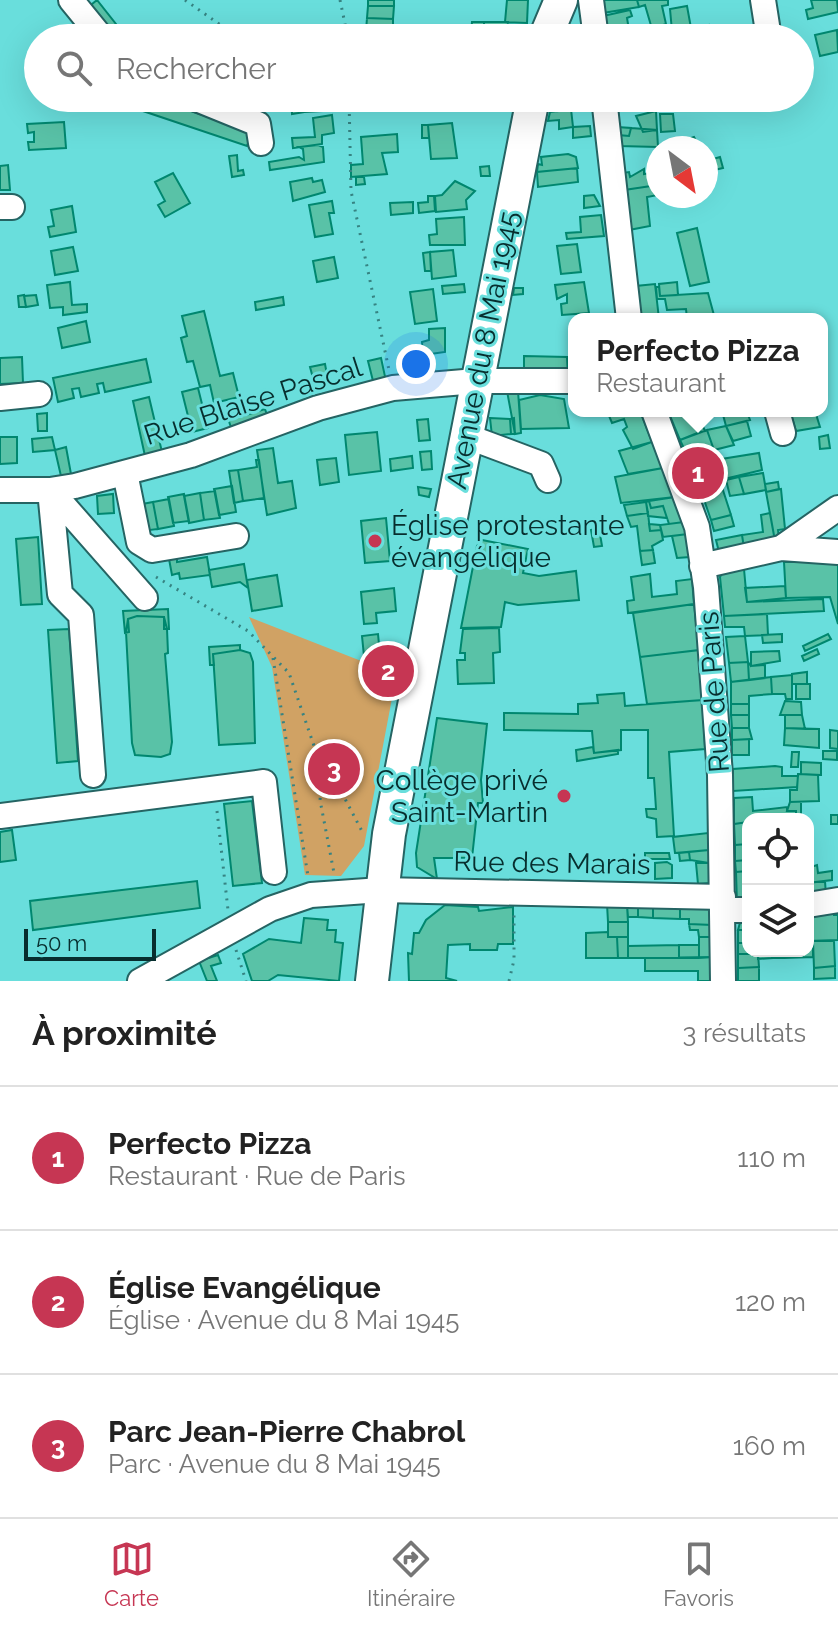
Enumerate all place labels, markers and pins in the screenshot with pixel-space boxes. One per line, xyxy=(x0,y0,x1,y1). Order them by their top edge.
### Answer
pin: 1 xyxy=(672,443,724,503)
place label: Église protestante évangélique xyxy=(391,509,624,574)
marker: Église protestante évangélique xyxy=(366,532,384,550)
pin: 2 xyxy=(362,641,414,701)
pin: 3 xyxy=(308,739,360,799)
place label: Collège privé Saint-Martin xyxy=(376,764,548,829)
marker: Collège privé Saint-Martin xyxy=(555,787,573,805)

